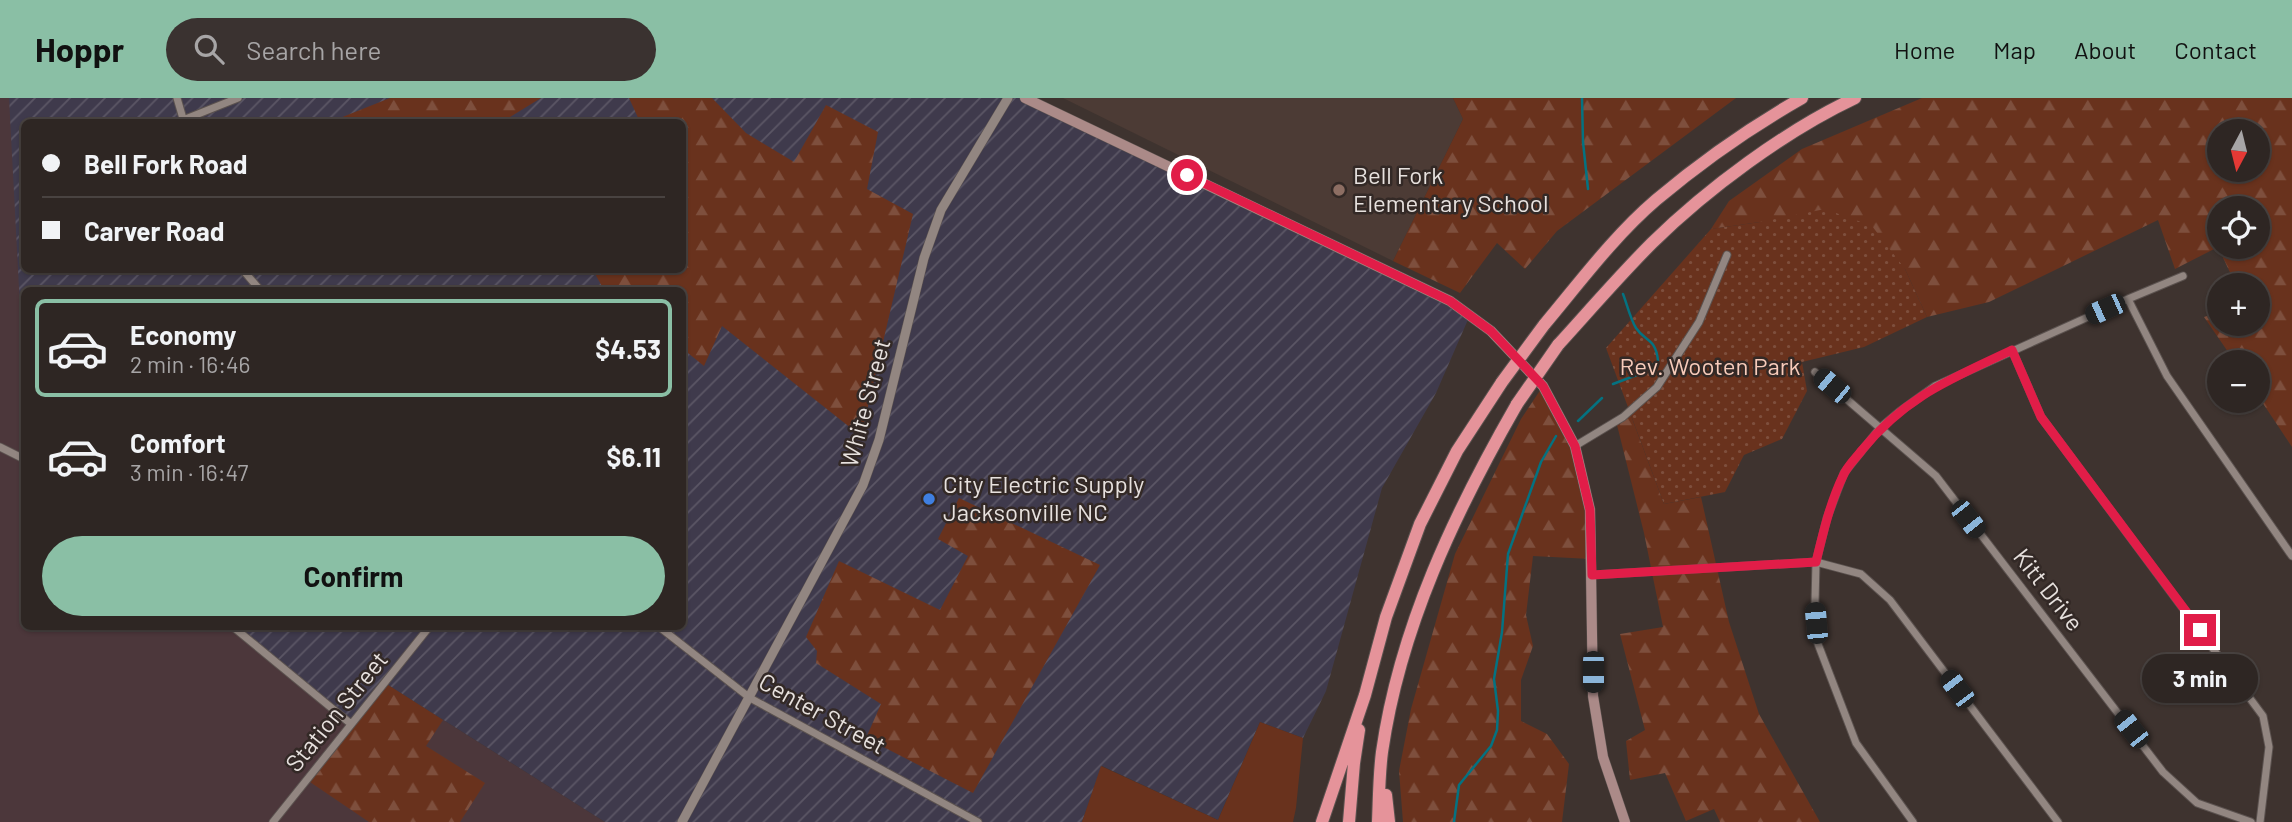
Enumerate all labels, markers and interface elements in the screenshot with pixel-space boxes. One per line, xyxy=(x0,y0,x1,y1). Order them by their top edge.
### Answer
search box xyxy=(166,18,656,81)
text: Hoppr xyxy=(35,29,124,69)
icon: search xyxy=(190,30,228,68)
text: Search here xyxy=(246,34,381,65)
text: Home xyxy=(1894,35,1955,64)
text: Map xyxy=(1993,35,2036,64)
text: About xyxy=(2074,35,2136,64)
text: Contact xyxy=(2174,35,2257,64)
north arrow xyxy=(2207,119,2270,182)
map controls xyxy=(2207,119,2270,413)
text: Bell Fork Road xyxy=(84,148,247,179)
route start xyxy=(1171,159,1203,191)
place label: Bell Fork Elementary School xyxy=(1353,160,1548,217)
marker: Bell Fork Elementary School xyxy=(1331,182,1347,198)
button: locate xyxy=(2207,196,2270,259)
text: Carver Road xyxy=(84,215,224,246)
button: + xyxy=(2207,273,2270,336)
car xyxy=(2082,291,2129,327)
icon: car xyxy=(46,317,109,380)
text: Economy xyxy=(130,319,236,350)
text: $4.53 xyxy=(595,333,661,364)
street label: White Street xyxy=(834,335,896,470)
text: 2 min · 16:46 xyxy=(130,350,250,378)
button: − xyxy=(2207,350,2270,413)
park label: Rev. Wooten Park xyxy=(1620,351,1800,380)
car xyxy=(1810,364,1855,408)
icon: car xyxy=(46,425,109,488)
text: Comfort xyxy=(130,427,226,458)
text: $6.11 xyxy=(607,441,661,472)
text: 3 min · 16:47 xyxy=(130,458,248,486)
place label: City Electric Supply Jacksonville NC xyxy=(943,469,1144,526)
marker: City Electric Supply Jacksonville NC xyxy=(921,491,937,507)
car xyxy=(1947,496,1990,542)
button: Confirm xyxy=(42,536,665,616)
street label: Kitt Drive xyxy=(2008,542,2090,636)
car xyxy=(1804,601,1829,645)
route end xyxy=(2184,614,2216,646)
street label: Station Street xyxy=(279,645,393,777)
car xyxy=(1583,651,1604,693)
callout: 3 min xyxy=(2142,654,2258,704)
text: 3 min xyxy=(2173,664,2227,692)
street label: Center Street xyxy=(754,666,891,759)
car xyxy=(1936,666,1979,712)
car xyxy=(2110,706,2153,752)

